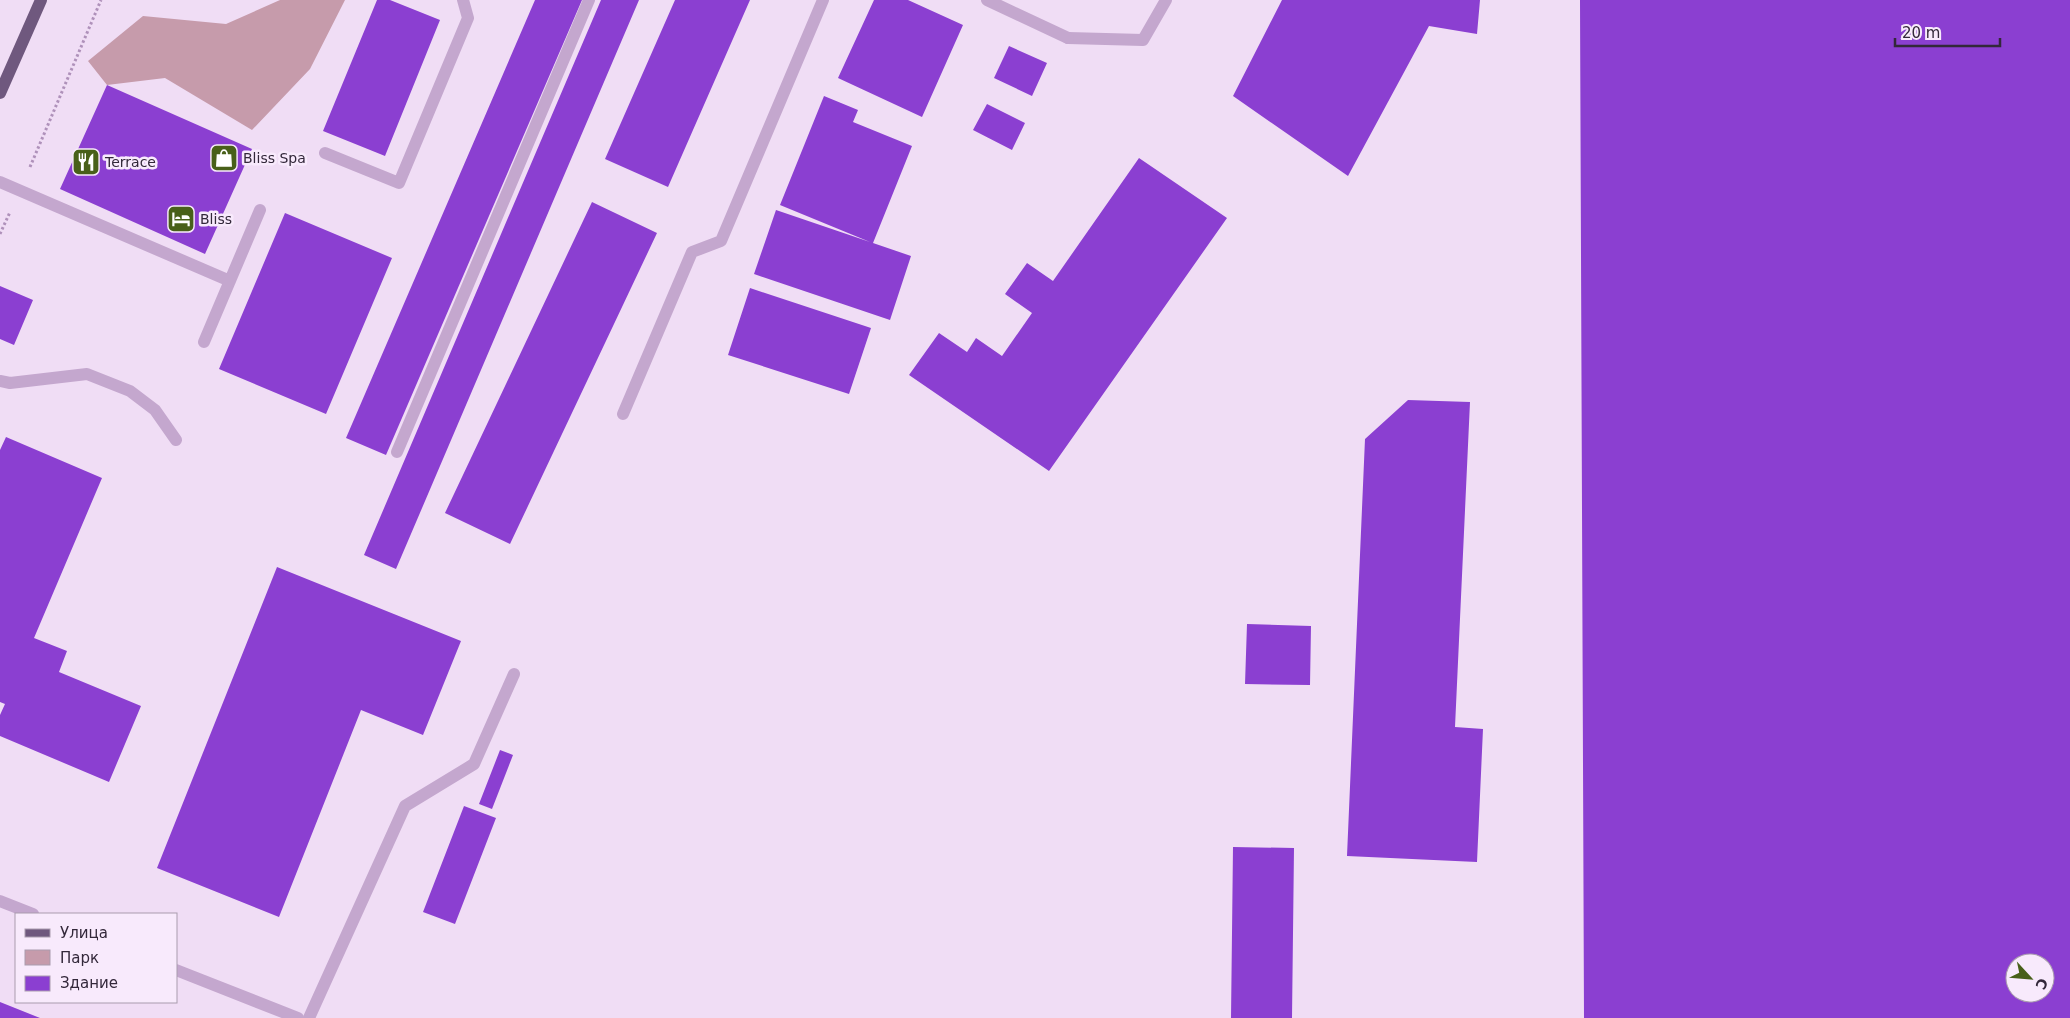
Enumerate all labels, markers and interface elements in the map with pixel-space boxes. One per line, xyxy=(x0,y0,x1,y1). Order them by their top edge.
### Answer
scale bar xyxy=(1895,15,2000,47)
text: 20 m xyxy=(1902,24,1940,42)
shop icon: Bliss Spa xyxy=(209,143,239,173)
restaurant icon: Terrace xyxy=(71,147,101,177)
place label: Bliss Spa xyxy=(243,150,306,166)
place label: Terrace xyxy=(104,154,156,170)
hotel icon: Bliss xyxy=(166,204,196,234)
place label: Bliss xyxy=(200,211,232,227)
legend xyxy=(15,913,178,1003)
text: Улица xyxy=(60,924,108,942)
text: Парк xyxy=(60,949,99,967)
north arrow xyxy=(2005,953,2055,1003)
text: Здание xyxy=(60,974,118,992)
text: С xyxy=(2032,976,2051,992)

